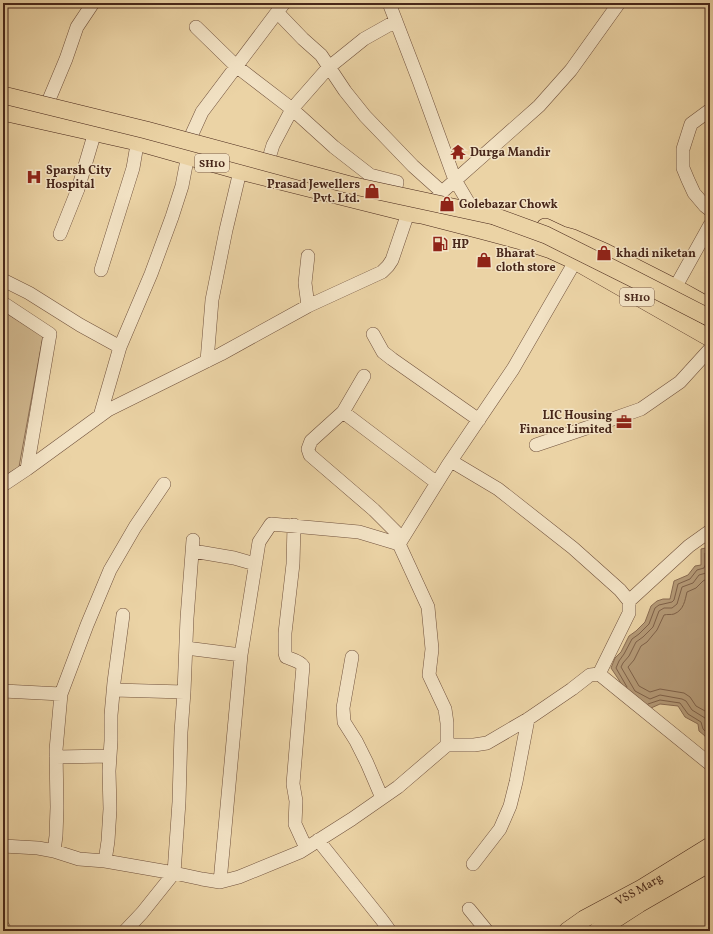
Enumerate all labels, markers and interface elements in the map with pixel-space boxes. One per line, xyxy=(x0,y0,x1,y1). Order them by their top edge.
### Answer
temple icon: Durga Mandir xyxy=(449,143,467,161)
place label: Durga Mandir xyxy=(470,145,551,161)
road number: SH10 xyxy=(195,154,229,172)
place label: Sparsh City Hospital xyxy=(46,163,112,193)
hospital icon: Sparsh City Hospital xyxy=(25,168,43,186)
place label: Prasad Jewellers Pvt. Ltd. xyxy=(267,177,360,207)
shop icon: Prasad Jewellers Pvt. Ltd. xyxy=(363,182,381,200)
shop icon: Golebazar Chowk xyxy=(438,195,456,213)
place label: Golebazar Chowk xyxy=(459,197,559,213)
fuel station icon: HP xyxy=(431,235,449,253)
place label: HP xyxy=(452,237,469,253)
shop icon: khadi niketan xyxy=(595,244,613,262)
place label: Bharat cloth store xyxy=(496,246,556,276)
place label: khadi niketan xyxy=(616,246,696,262)
shop icon: Bharat cloth store xyxy=(475,251,493,269)
road number: SH10 xyxy=(620,288,654,306)
place label: LIC Housing Finance Limited xyxy=(520,408,613,438)
office icon: LIC Housing Finance Limited xyxy=(615,413,633,431)
street label: VSS Marg xyxy=(613,870,666,910)

